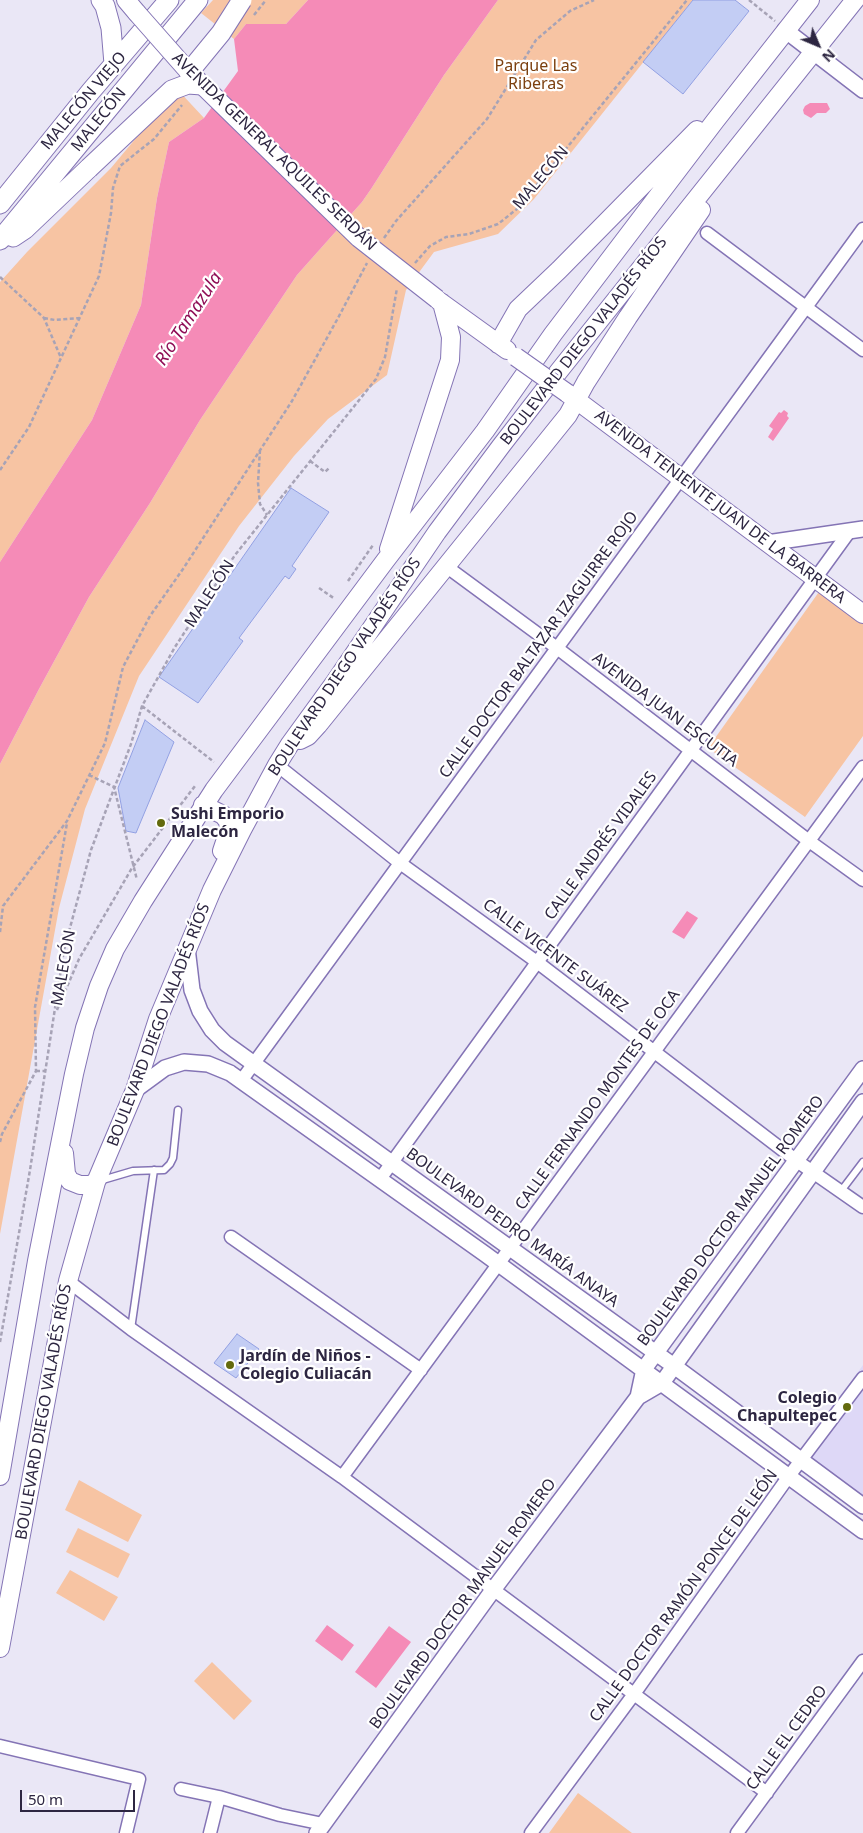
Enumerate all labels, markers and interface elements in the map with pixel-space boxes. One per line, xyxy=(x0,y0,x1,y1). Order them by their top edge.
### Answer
north arrow xyxy=(793,20,843,70)
text: N xyxy=(818,45,840,67)
street label: MALECÓN VIEJO xyxy=(37,48,131,154)
street label: AVENIDA GENERAL AQUILES SERDÁN xyxy=(168,49,380,255)
park label: Parque Las Riberas xyxy=(495,56,577,94)
street label: MALECÓN xyxy=(67,84,131,156)
street label: MALECÓN xyxy=(509,143,573,213)
street label: BOULEVARD DIEGO VALADÉS RÍOS xyxy=(497,233,671,449)
water label: Río Tamazula xyxy=(151,268,227,370)
street label: AVENIDA TENIENTE JUAN DE LA BARRERA xyxy=(591,406,849,608)
street label: CALLE DOCTOR BALTAZAR IZAGUIRRE ROJO xyxy=(436,508,642,782)
street label: BOULEVARD DIEGO VALADÉS RÍOS xyxy=(265,554,425,780)
street label: MALECÓN xyxy=(181,557,239,631)
street label: AVENIDA JUAN ESCUTIA xyxy=(588,649,742,771)
street label: CALLE ANDRÉS VIDALES xyxy=(541,768,661,924)
place label: Sushi Emporio Malecón xyxy=(171,804,284,842)
marker: Sushi Emporio Malecón xyxy=(155,817,167,829)
street label: CALLE VICENTE SUÁREZ xyxy=(479,895,631,1017)
street label: BOULEVARD DIEGO VALADÉS RÍOS xyxy=(104,901,214,1149)
street label: MALECÓN xyxy=(48,929,80,1007)
street label: CALLE FERNANDO MONTES DE OCA xyxy=(512,986,684,1214)
street label: BOULEVARD DOCTOR MANUEL ROMERO xyxy=(634,1092,828,1350)
street label: BOULEVARD PEDRO MARÍA ANAYA xyxy=(402,1144,622,1312)
street label: BOULEVARD DIEGO VALADÉS RÍOS xyxy=(12,1283,76,1541)
place label: Jardín de Niños - Colegio Culiacán xyxy=(240,1346,372,1384)
marker: Jardín de Niños - Colegio Culiacán xyxy=(224,1359,236,1371)
place label: Colegio Chapultepec xyxy=(737,1388,837,1426)
marker: Colegio Chapultepec xyxy=(841,1401,853,1413)
street label: CALLE DOCTOR RAMÓN PONCE DE LEÓN xyxy=(586,1466,782,1726)
street label: BOULEVARD DOCTOR MANUEL ROMERO xyxy=(366,1475,560,1733)
street label: CALLE EL CEDRO xyxy=(743,1682,831,1794)
scale bar xyxy=(22,1780,138,1812)
text: 50 m xyxy=(28,1789,63,1809)

